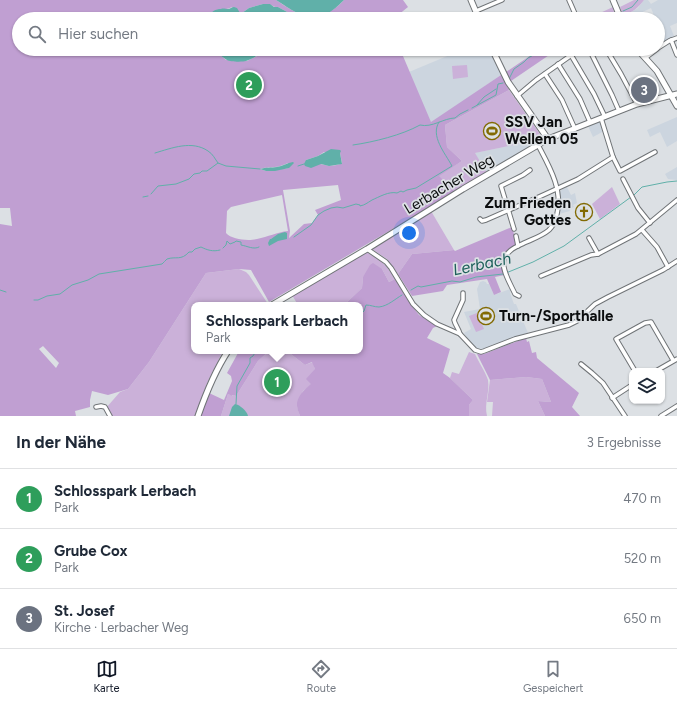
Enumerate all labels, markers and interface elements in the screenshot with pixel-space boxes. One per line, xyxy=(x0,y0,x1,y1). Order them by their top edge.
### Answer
search box xyxy=(12,12,665,56)
icon: search xyxy=(26,23,48,45)
text: Hier suchen xyxy=(58,25,138,43)
pin: 2 xyxy=(236,70,262,100)
pin: 3 xyxy=(631,75,657,105)
place label: SSV Jan Wellem 05 xyxy=(505,113,579,148)
sports icon: SSV Jan Wellem 05 xyxy=(482,121,502,141)
street label: Lerbacher Weg xyxy=(401,150,497,218)
place label: Zum Frieden Gottes xyxy=(485,194,571,229)
church icon: Zum Frieden Gottes xyxy=(574,202,594,222)
your location xyxy=(399,223,419,243)
water label: Lerbach xyxy=(451,249,513,279)
popup xyxy=(191,302,363,354)
sports icon: Turn-/Sporthalle xyxy=(476,306,496,326)
place label: Turn-/Sporthalle xyxy=(499,307,614,325)
text: Schlosspark Lerbach xyxy=(206,312,348,330)
text: Park xyxy=(206,330,231,345)
pin: 1 xyxy=(264,367,290,397)
map controls xyxy=(629,368,665,404)
button: layers xyxy=(629,368,665,404)
text: In der Nähe xyxy=(16,432,106,452)
text: 3 Ergebnisse xyxy=(587,435,661,450)
text: Schlosspark Lerbach xyxy=(54,482,196,500)
text: 1 xyxy=(26,491,32,506)
text: 470 m xyxy=(623,491,661,506)
text: Park xyxy=(54,500,79,515)
text: Grube Cox xyxy=(54,542,128,560)
text: 2 xyxy=(25,551,33,566)
text: 520 m xyxy=(624,551,661,566)
text: Park xyxy=(54,560,79,575)
text: St. Josef xyxy=(54,602,115,620)
text: 3 xyxy=(25,611,33,626)
text: 650 m xyxy=(624,611,661,626)
text: Kirche · Lerbacher Weg xyxy=(54,620,189,635)
tab: Karte xyxy=(93,658,120,695)
tab: Route xyxy=(307,658,336,695)
tab: Gespeichert xyxy=(523,658,584,695)

